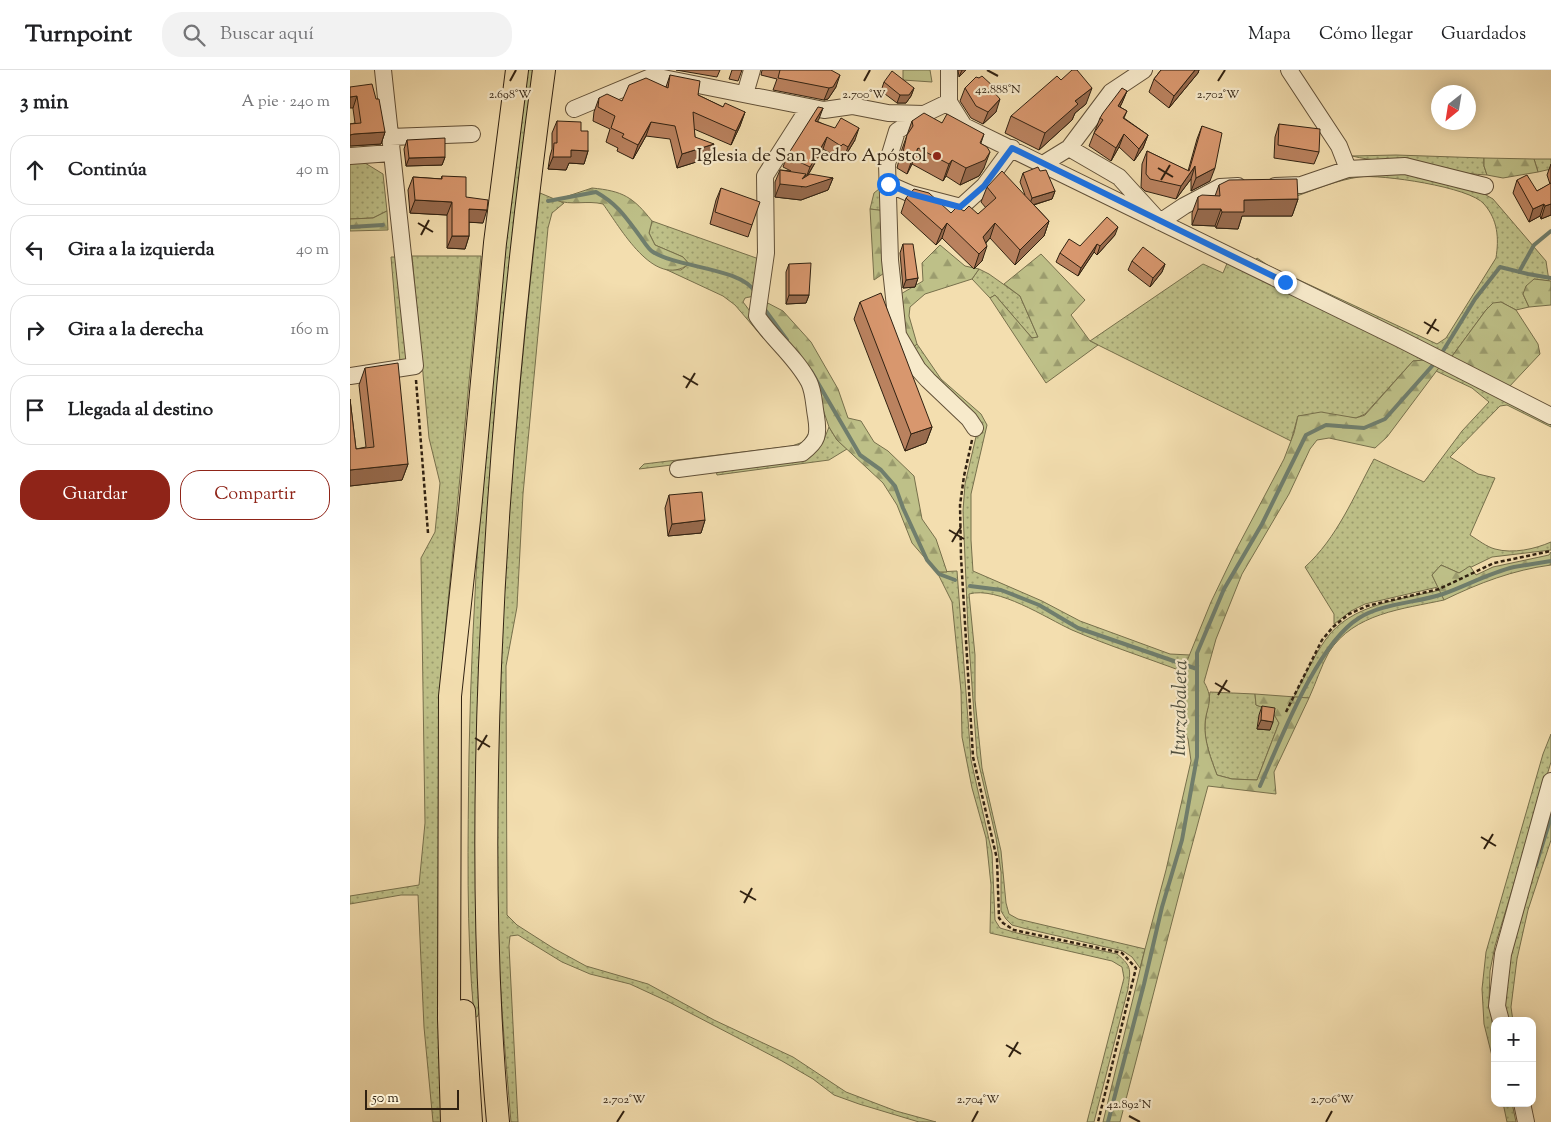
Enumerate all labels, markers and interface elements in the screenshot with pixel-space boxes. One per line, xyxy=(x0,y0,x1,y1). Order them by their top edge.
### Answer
search box xyxy=(162,12,512,57)
text: Turnpoint xyxy=(25,18,132,52)
icon: search xyxy=(180,21,208,49)
text: Buscar aquí xyxy=(220,21,314,48)
text: Mapa xyxy=(1248,22,1291,48)
text: Cómo llegar xyxy=(1319,22,1413,48)
text: Guardados xyxy=(1441,22,1526,48)
text: 42.888°N xyxy=(975,81,1021,99)
north arrow xyxy=(1431,85,1476,130)
text: 2.698°W xyxy=(489,86,532,104)
text: 2.700°W xyxy=(842,86,886,104)
text: 2.702°W xyxy=(1197,86,1240,104)
text: 3 min xyxy=(20,88,69,118)
text: A pie · 240 m xyxy=(241,91,330,114)
place label: Iglesia de San Pedro Apóstol xyxy=(696,143,927,170)
marker: Iglesia de San Pedro Apóstol xyxy=(931,150,943,162)
icon: ahead xyxy=(21,156,49,184)
text: Continúa xyxy=(68,157,147,184)
text: 40 m xyxy=(296,159,329,182)
route start xyxy=(877,173,900,196)
icon: left xyxy=(21,236,49,264)
text: Gira a la izquierda xyxy=(68,237,214,264)
text: 40 m xyxy=(296,239,329,262)
route end xyxy=(1274,271,1297,294)
icon: right xyxy=(21,316,49,344)
text: Gira a la derecha xyxy=(68,317,203,344)
text: 160 m xyxy=(291,319,329,342)
icon: arrive xyxy=(21,396,49,424)
text: Llegada al destino xyxy=(68,397,213,424)
button: Guardar xyxy=(20,470,170,520)
button: Compartir xyxy=(180,470,330,520)
water label: Iturzabaleta xyxy=(1166,660,1196,756)
map controls xyxy=(1491,1017,1536,1107)
button: + xyxy=(1491,1017,1536,1062)
button: − xyxy=(1491,1062,1536,1107)
scale bar xyxy=(365,1087,459,1110)
text: 50 m xyxy=(372,1089,399,1109)
text: 2.702°W xyxy=(603,1091,646,1109)
text: 2.704°W xyxy=(957,1091,1000,1109)
text: 2.706°W xyxy=(1310,1091,1354,1109)
text: 42.892°N xyxy=(1107,1096,1152,1114)

